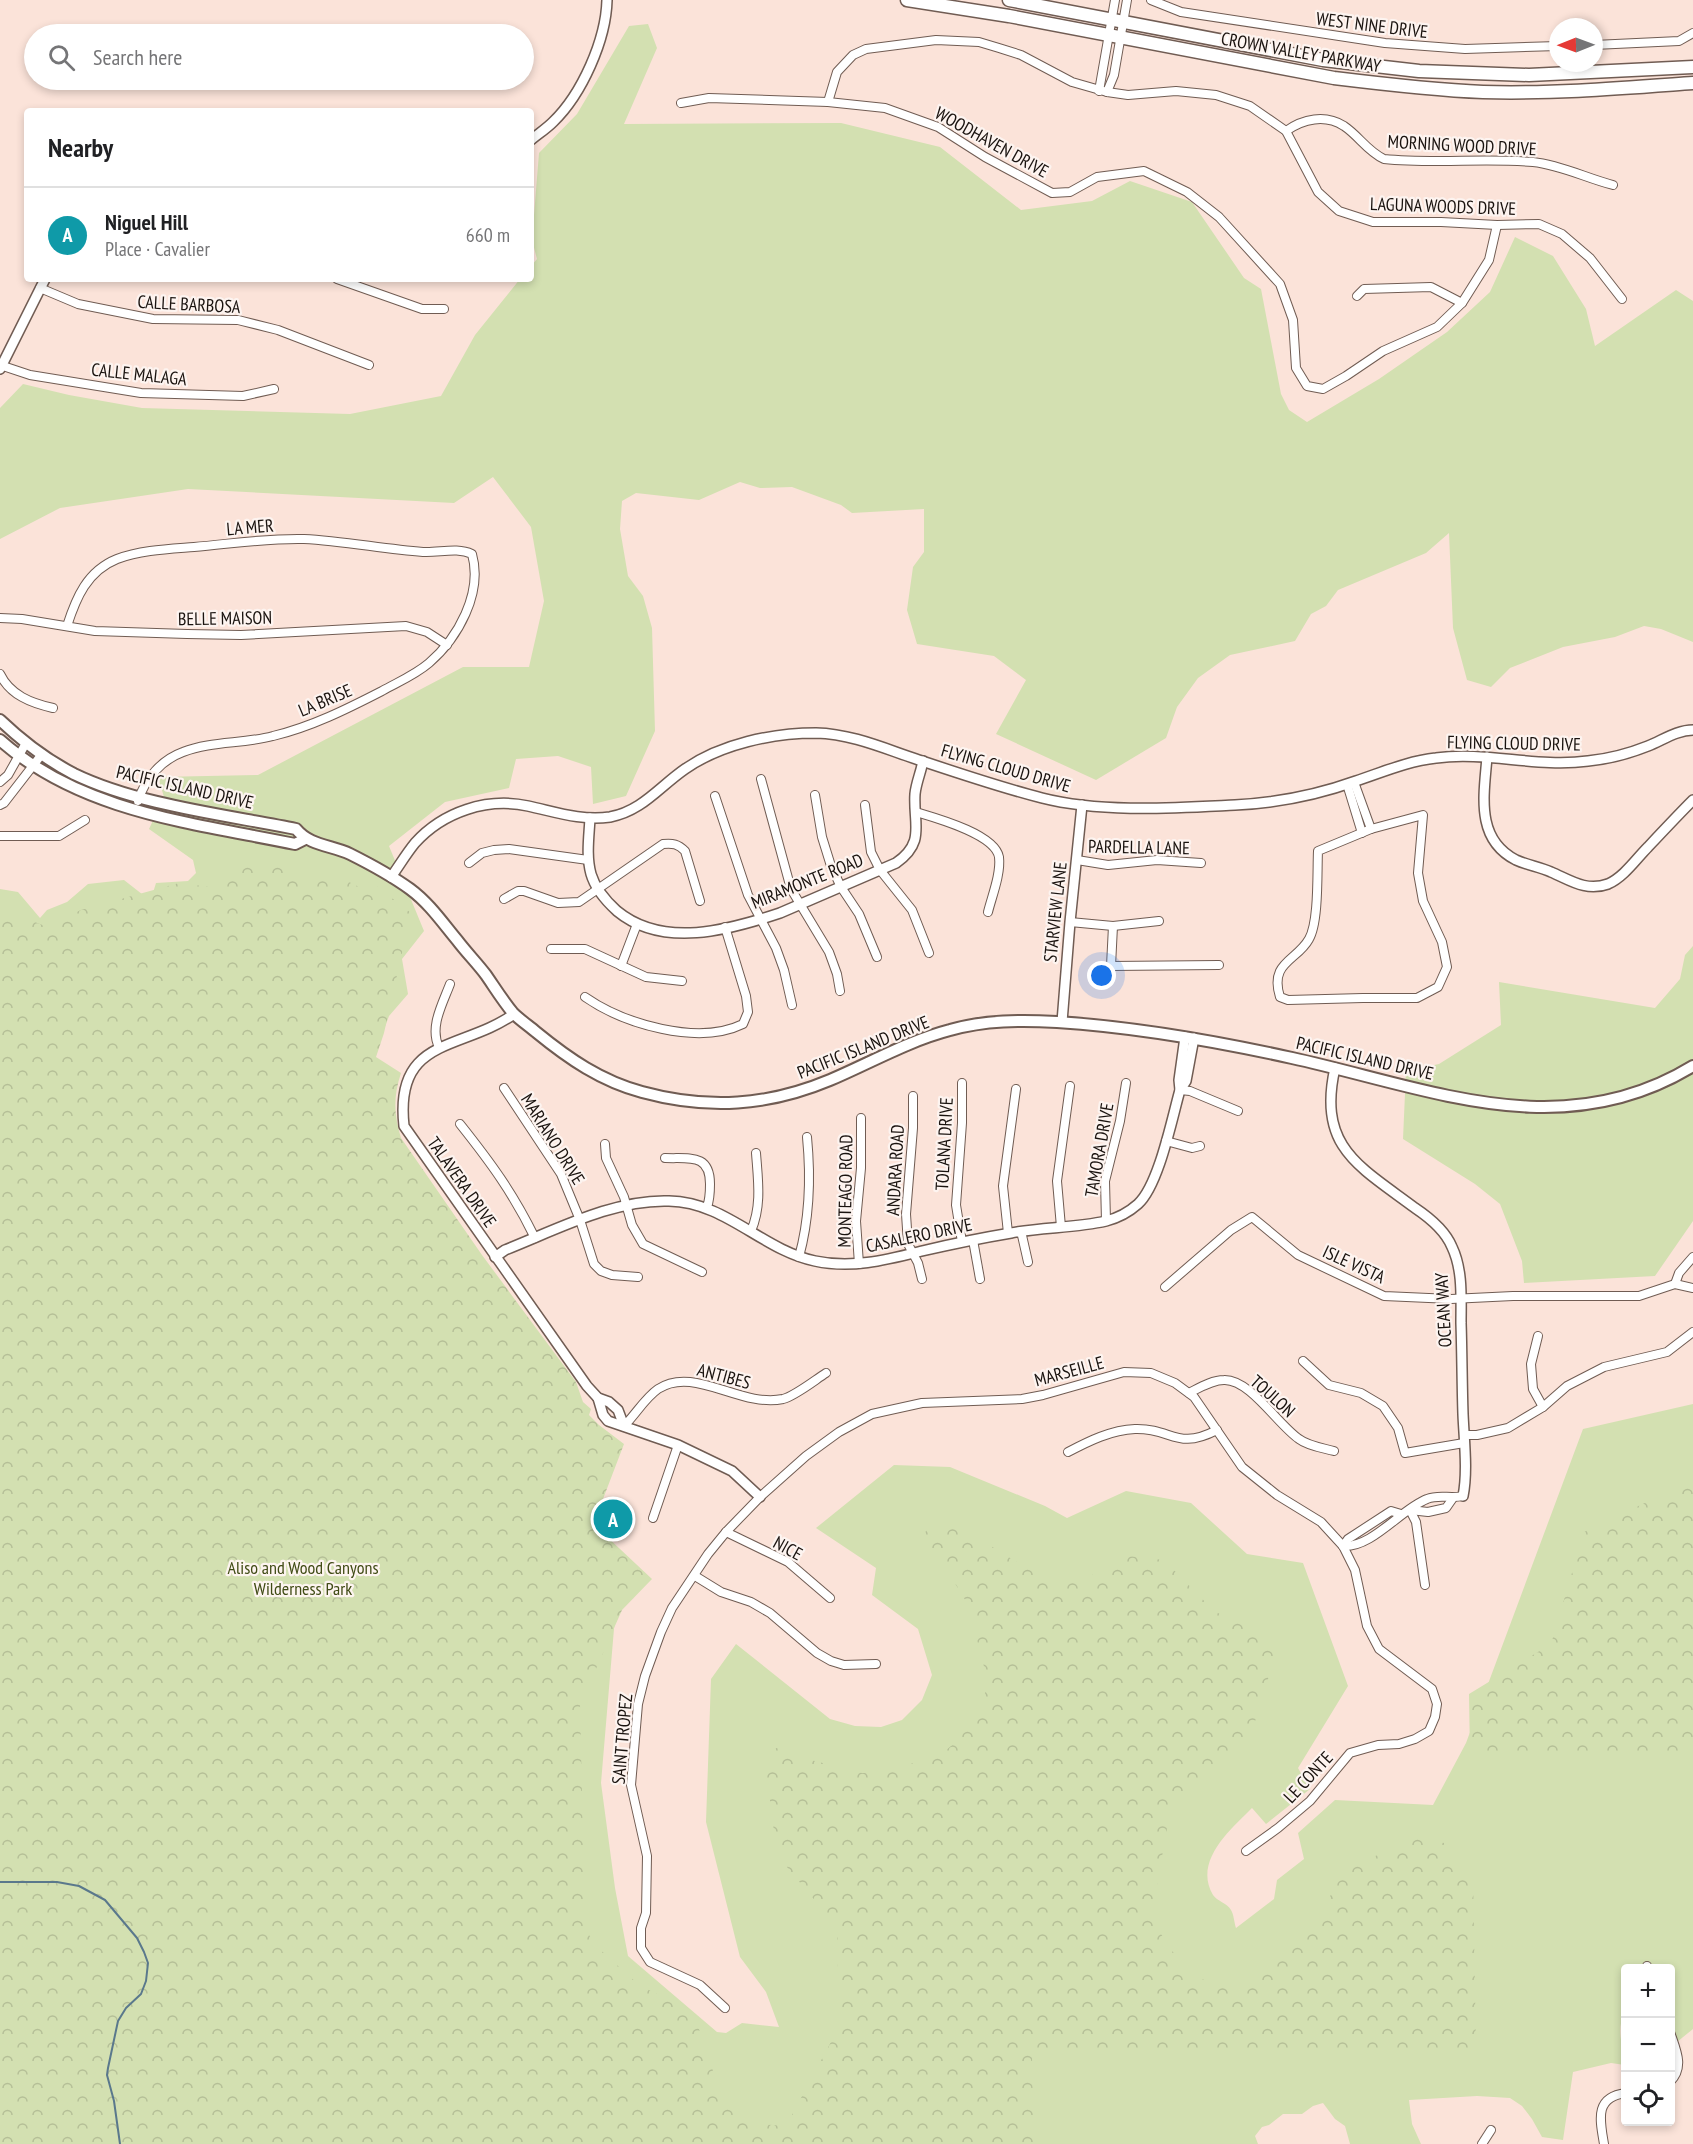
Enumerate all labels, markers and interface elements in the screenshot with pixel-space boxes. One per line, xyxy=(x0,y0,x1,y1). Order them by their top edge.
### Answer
street label: WEST NINE DRIVE xyxy=(1315,7,1429,43)
north arrow xyxy=(1549,18,1603,72)
search box xyxy=(24,24,534,90)
street label: CROWN VALLEY PARKWAY xyxy=(1219,27,1384,78)
icon: search xyxy=(45,41,78,74)
text: Search here xyxy=(93,43,182,71)
street label: WOODHAVEN DRIVE xyxy=(931,101,1053,183)
street label: MORNING WOOD DRIVE xyxy=(1387,130,1537,160)
text: Nearby xyxy=(48,131,113,164)
street label: LAGUNA WOODS DRIVE xyxy=(1370,192,1516,220)
text: Niguel Hill xyxy=(105,208,188,236)
text: A xyxy=(62,222,73,248)
text: 660 m xyxy=(466,222,510,248)
text: Place · Cavalier xyxy=(105,236,210,262)
street label: CALLE BARBOSA xyxy=(137,290,242,318)
street label: CALLE MALAGA xyxy=(90,358,188,390)
street label: LA MER xyxy=(226,513,275,541)
street label: BELLE MAISON xyxy=(178,606,272,630)
street label: LA BRISE xyxy=(295,678,355,722)
street label: FLYING CLOUD DRIVE xyxy=(1447,730,1581,756)
street label: FLYING CLOUD DRIVE xyxy=(939,739,1073,797)
street label: PACIFIC ISLAND DRIVE xyxy=(114,760,256,814)
street label: PARDELLA LANE xyxy=(1088,835,1190,859)
street label: MIRAMONTE ROAD xyxy=(748,848,866,914)
street label: STARVIEW LANE xyxy=(1038,861,1072,963)
your location xyxy=(1087,961,1116,990)
street label: PACIFIC ISLAND DRIVE xyxy=(794,1010,932,1084)
street label: PACIFIC ISLAND DRIVE xyxy=(1294,1031,1436,1085)
street label: MARIANO DRIVE xyxy=(516,1089,590,1189)
street label: TOLANA DRIVE xyxy=(930,1097,958,1191)
street label: TAMORA DRIVE xyxy=(1079,1101,1119,1199)
street label: ANDARA ROAD xyxy=(881,1124,909,1216)
street label: TALAVERA DRIVE xyxy=(422,1132,502,1232)
street label: MONTEAGO ROAD xyxy=(833,1134,857,1248)
street label: CASALERO DRIVE xyxy=(864,1213,974,1257)
street label: ISLE VISTA xyxy=(1319,1240,1389,1289)
street label: OCEAN WAY xyxy=(1430,1271,1456,1348)
street label: MARSEILLE xyxy=(1032,1351,1106,1391)
street label: ANTIBES xyxy=(695,1358,754,1394)
street label: TOULON xyxy=(1246,1370,1300,1422)
pin: A xyxy=(594,1496,632,1541)
street label: NICE xyxy=(769,1531,807,1565)
park label: Aliso and Wood Canyons Wilderness Park xyxy=(228,1556,378,1600)
street label: SAINT TROPEZ xyxy=(607,1693,637,1785)
street label: LE CONTE xyxy=(1278,1746,1338,1808)
map controls xyxy=(1621,1964,1675,2126)
button: + xyxy=(1621,1964,1675,2018)
button: − xyxy=(1621,2018,1675,2072)
button: locate xyxy=(1621,2072,1675,2126)

